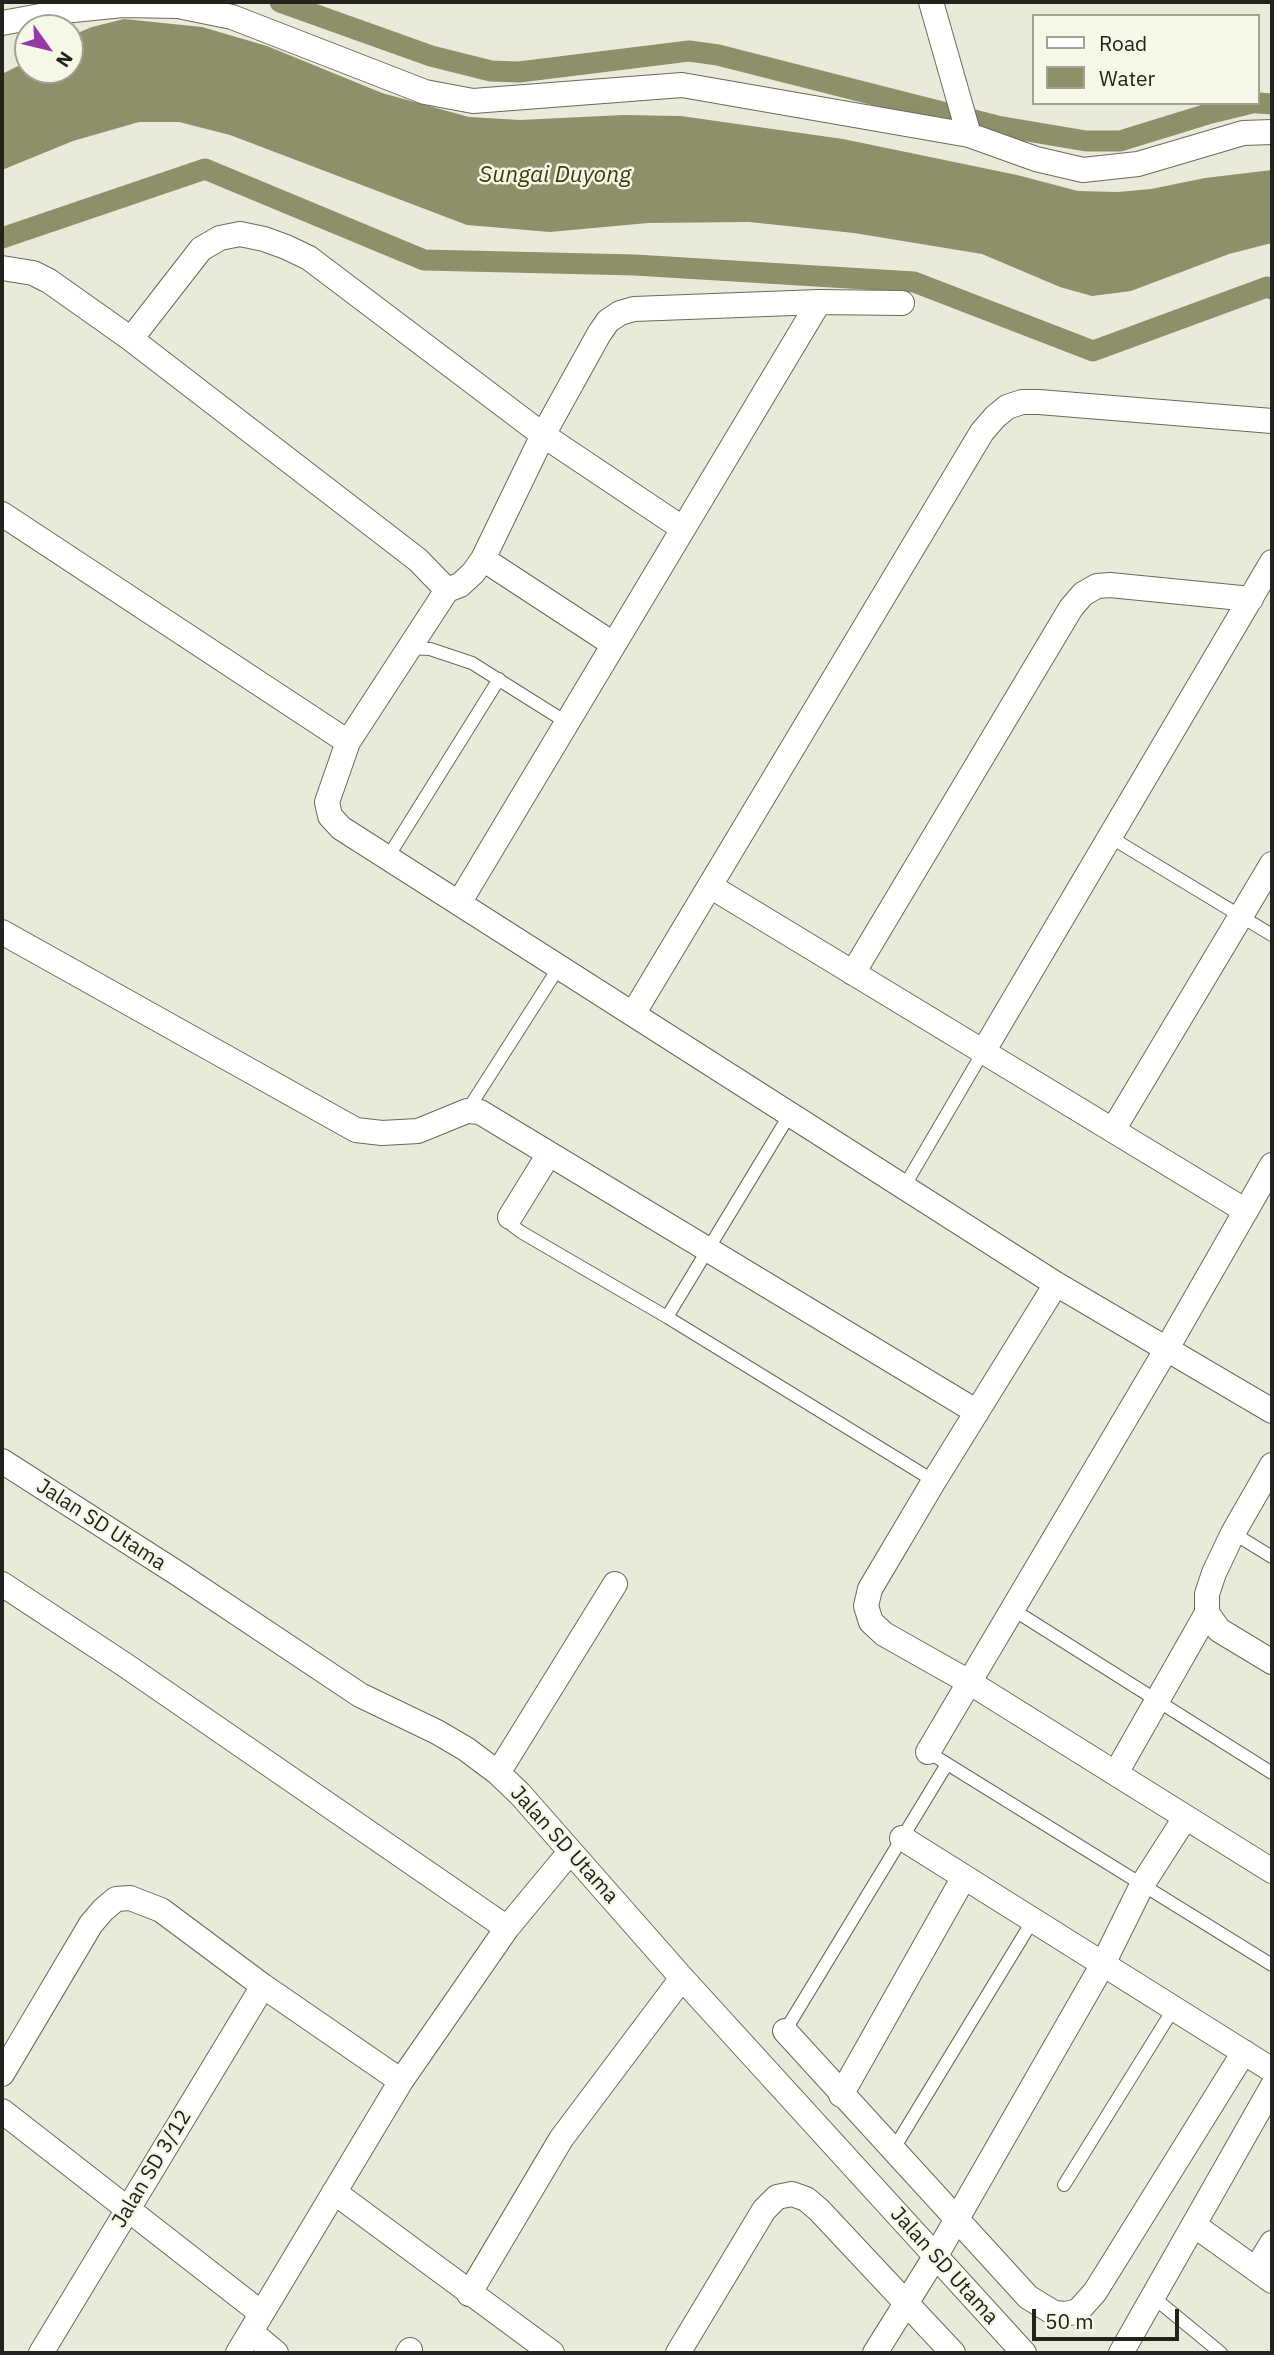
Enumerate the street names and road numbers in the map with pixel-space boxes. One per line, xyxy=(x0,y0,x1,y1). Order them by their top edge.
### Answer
street label: Jalan SD Utama xyxy=(32,1474,170,1576)
street label: Jalan SD Utama xyxy=(505,1781,623,1909)
street label: Jalan SD 3/12 xyxy=(107,2106,197,2232)
street label: Jalan SD Utama xyxy=(885,2202,1003,2330)

